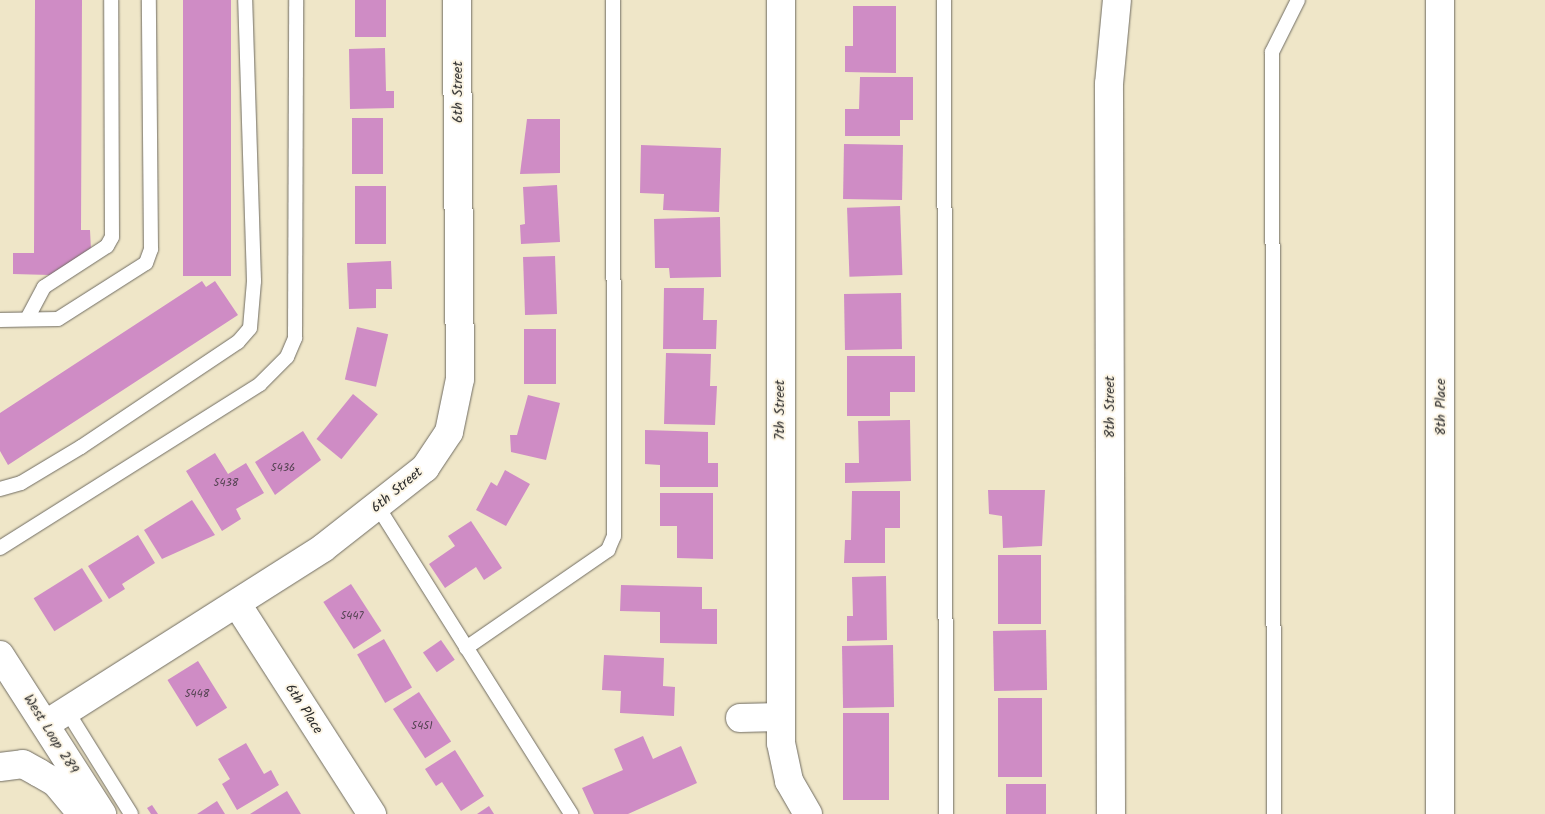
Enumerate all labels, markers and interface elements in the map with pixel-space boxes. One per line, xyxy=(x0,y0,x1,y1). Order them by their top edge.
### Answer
street label: 6th Street xyxy=(450,61,466,123)
street label: 8th Street xyxy=(1102,376,1118,438)
street label: 8th Place xyxy=(1433,378,1449,436)
street label: 7th Street xyxy=(772,380,788,440)
house number: 5436 xyxy=(271,461,295,475)
street label: 6th Street xyxy=(368,464,426,516)
house number: 5438 xyxy=(214,476,238,490)
house number: 5447 xyxy=(340,609,364,623)
street label: 6th Place xyxy=(282,681,326,737)
house number: 5448 xyxy=(185,687,209,701)
street label: West Loop 289 xyxy=(20,691,82,777)
house number: 5451 xyxy=(411,719,433,733)

